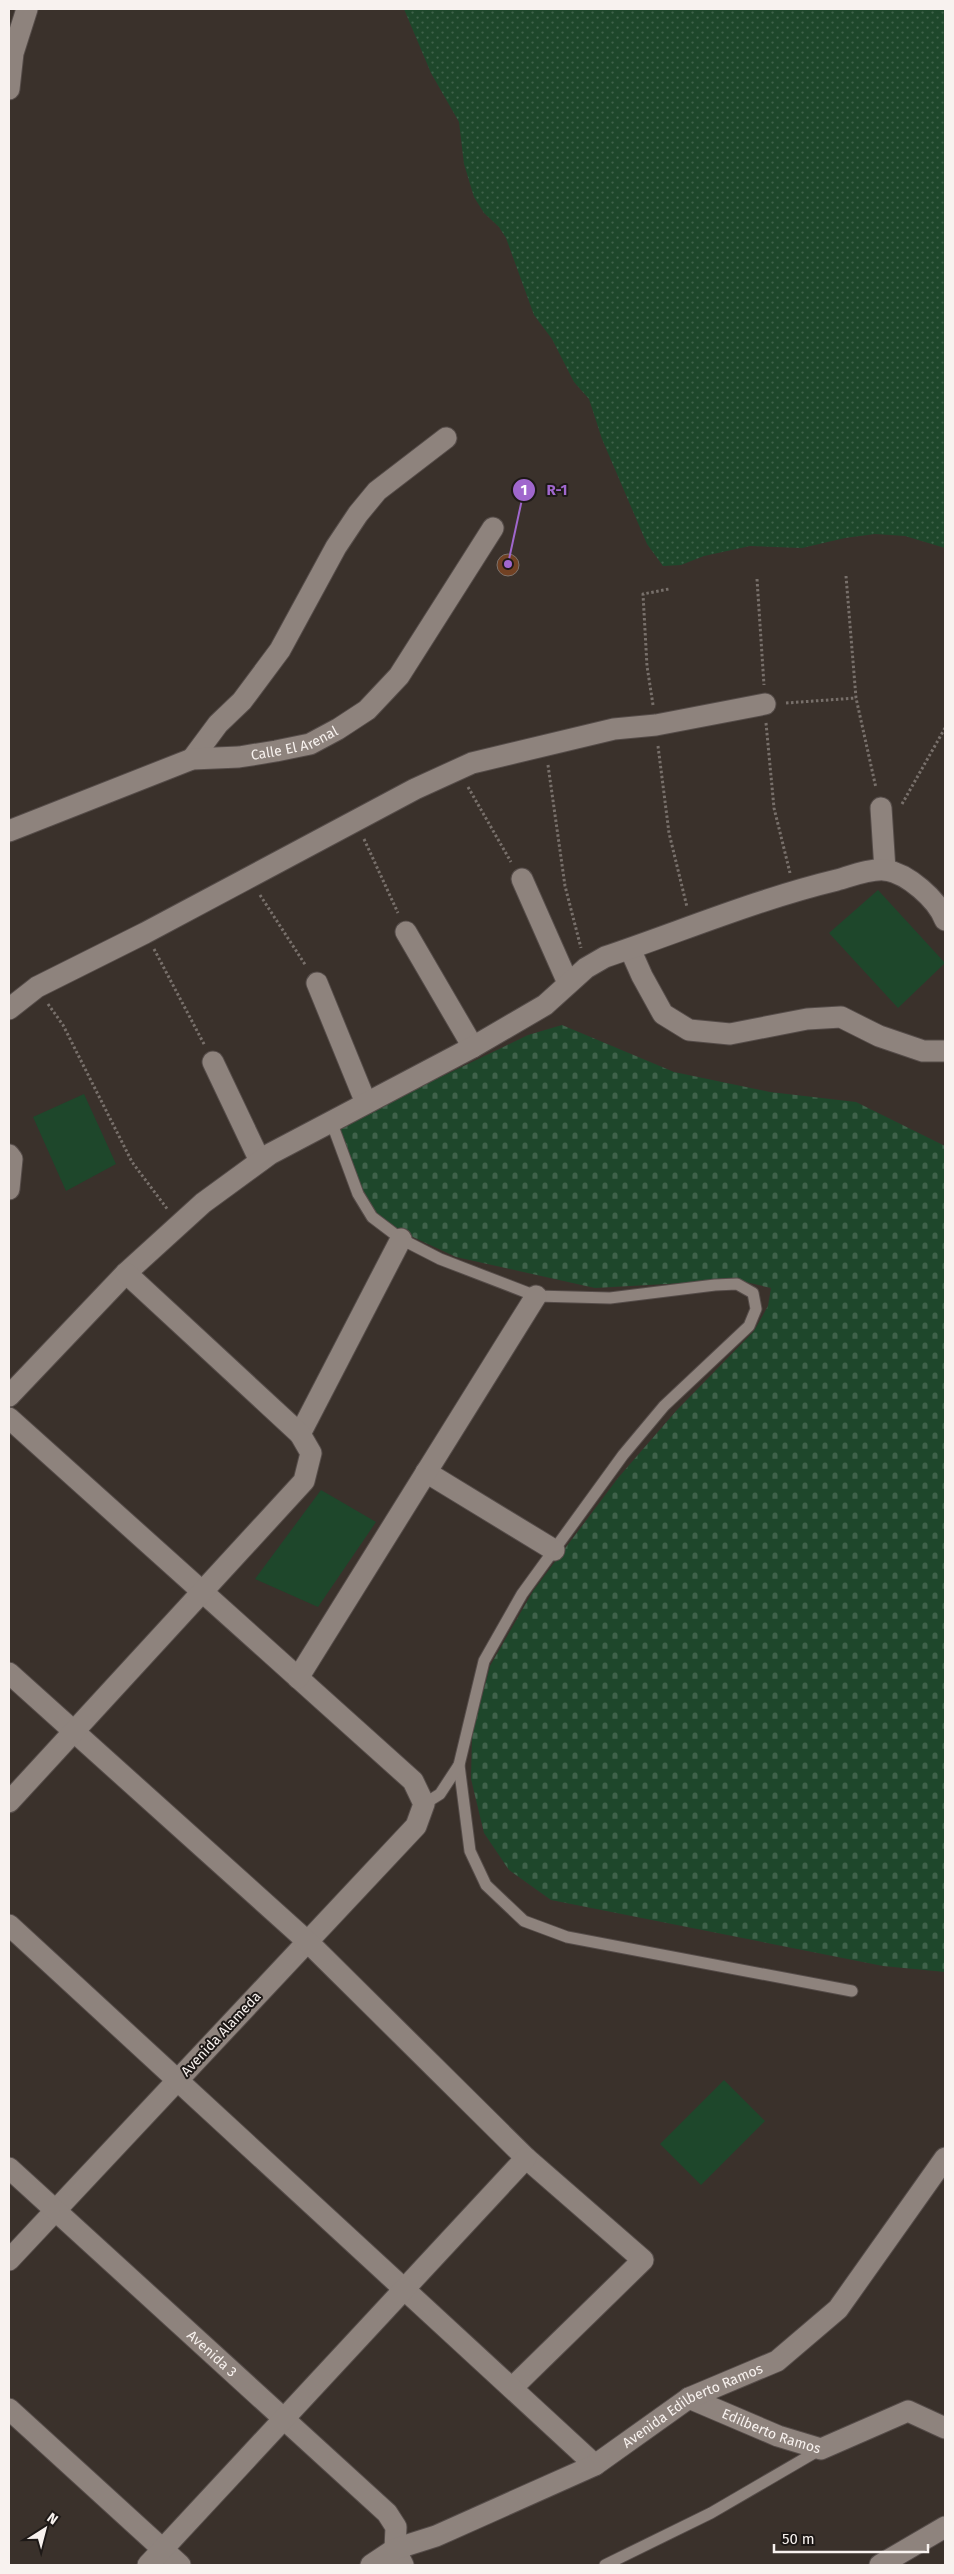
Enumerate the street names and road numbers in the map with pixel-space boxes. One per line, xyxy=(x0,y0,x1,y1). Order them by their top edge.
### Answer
street label: Calle El Arenal xyxy=(250,722,341,763)
street label: Avenida Alameda xyxy=(177,1988,265,2080)
street label: Avenida 3 xyxy=(184,2326,241,2380)
street label: Avenida Edilberto Ramos xyxy=(619,2359,766,2451)
street label: Edilberto Ramos xyxy=(719,2405,823,2457)

